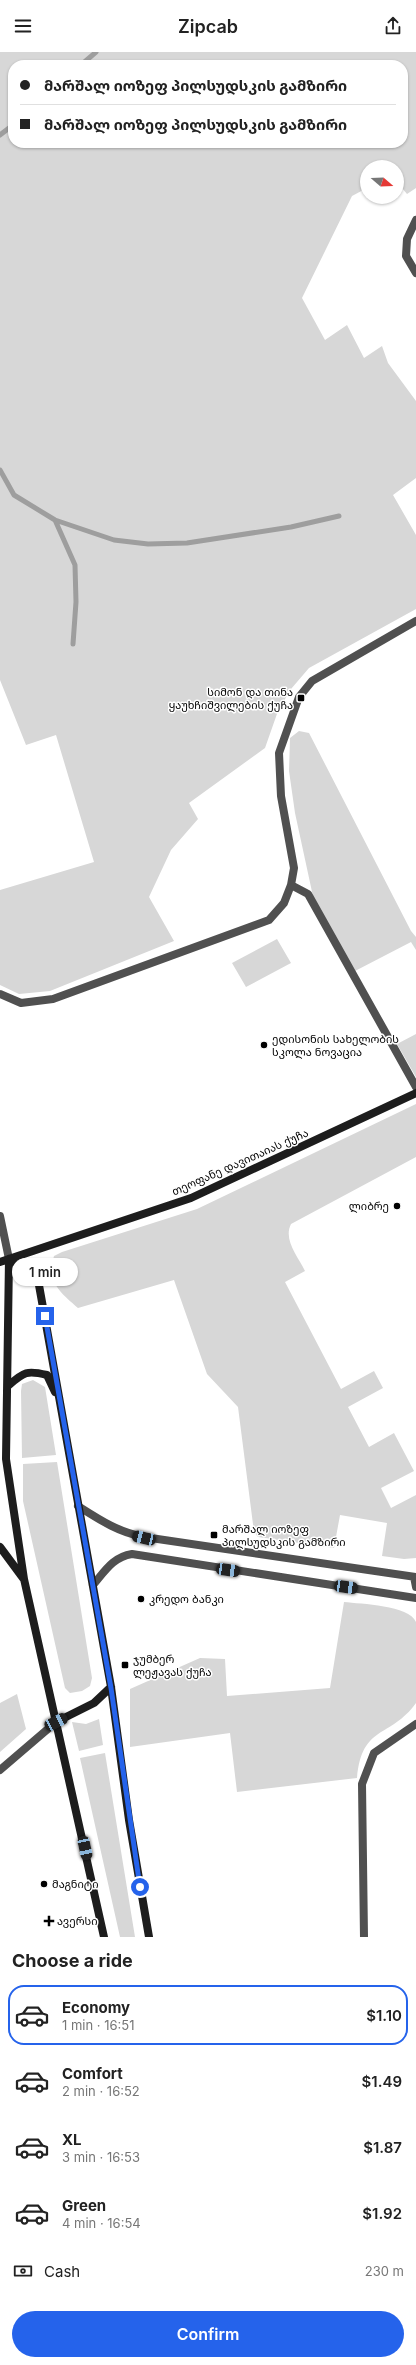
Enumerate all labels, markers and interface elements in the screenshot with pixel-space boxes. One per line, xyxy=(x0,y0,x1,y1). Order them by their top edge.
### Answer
icon: menu xyxy=(12,15,34,37)
icon: share xyxy=(382,15,404,37)
text: Zipcab xyxy=(178,16,238,37)
text: მარშალ იოზეფ პილსუდსკის გამზირი xyxy=(44,76,347,95)
text: მარშალ იოზეფ პილსუდსკის გამზირი xyxy=(44,115,347,134)
north arrow xyxy=(360,160,404,204)
map controls xyxy=(360,160,404,204)
place label: სიმონ და თინა ყაუხჩიშვილების ქუჩა xyxy=(169,685,293,712)
marker: სიმონ და თინა ყაუხჩიშვილების ქუჩა xyxy=(296,693,306,703)
place label: ედისონის სახელობის სკოლა ნოვაცია xyxy=(272,1032,399,1059)
marker: ედისონის სახელობის სკოლა ნოვაცია xyxy=(259,1040,269,1050)
street label: თეოფანე დავითაიას ქუჩა xyxy=(170,1126,310,1198)
place label: ლიბრე xyxy=(349,1199,389,1213)
marker: ლიბრე xyxy=(392,1201,402,1211)
callout: 1 min xyxy=(12,1258,78,1286)
text: 1 min xyxy=(29,1264,61,1280)
route end xyxy=(36,1307,54,1325)
place label: მარშალ იოზეფ პილსუდსკის გამზირი xyxy=(222,1522,346,1549)
car xyxy=(131,1529,157,1547)
marker: მარშალ იოზეფ პილსუდსკის გამზირი xyxy=(209,1530,219,1540)
car xyxy=(215,1562,241,1578)
car xyxy=(333,1579,359,1595)
place label: კრედო ბანკი xyxy=(149,1592,224,1606)
marker: კრედო ბანკი xyxy=(136,1594,146,1604)
place label: ჯუმბერ ლეჟავას ქუჩა xyxy=(133,1652,212,1679)
marker: ჯუმბერ ლეჟავას ქუჩა xyxy=(120,1660,130,1670)
car xyxy=(43,1711,69,1733)
car xyxy=(77,1835,93,1861)
place label: მაგნიტი xyxy=(52,1877,99,1891)
route start xyxy=(131,1878,149,1896)
marker: მაგნიტი xyxy=(39,1879,49,1889)
place label: ავერსი xyxy=(57,1914,97,1928)
marker: ავერსი xyxy=(44,1916,54,1926)
text: Choose a ride xyxy=(12,1950,133,1971)
icon: car xyxy=(14,1997,50,2033)
text: Economy xyxy=(62,1998,130,2017)
text: $1.10 xyxy=(366,2006,402,2025)
text: 1 min · 16:51 xyxy=(62,2017,135,2033)
icon: car xyxy=(14,2063,50,2099)
text: Comfort xyxy=(62,2064,123,2083)
text: $1.49 xyxy=(362,2072,402,2091)
text: 2 min · 16:52 xyxy=(62,2083,140,2099)
icon: car xyxy=(14,2129,50,2165)
text: XL xyxy=(62,2130,82,2149)
text: $1.87 xyxy=(363,2138,402,2157)
text: 3 min · 16:53 xyxy=(62,2149,140,2165)
icon: car xyxy=(14,2195,50,2231)
text: Green xyxy=(62,2196,106,2215)
text: $1.92 xyxy=(362,2204,402,2223)
text: 4 min · 16:54 xyxy=(62,2215,141,2231)
icon: cash xyxy=(12,2260,34,2282)
text: Cash xyxy=(44,2262,80,2281)
text: 230 m xyxy=(365,2263,404,2279)
button: Confirm xyxy=(12,2311,404,2357)

